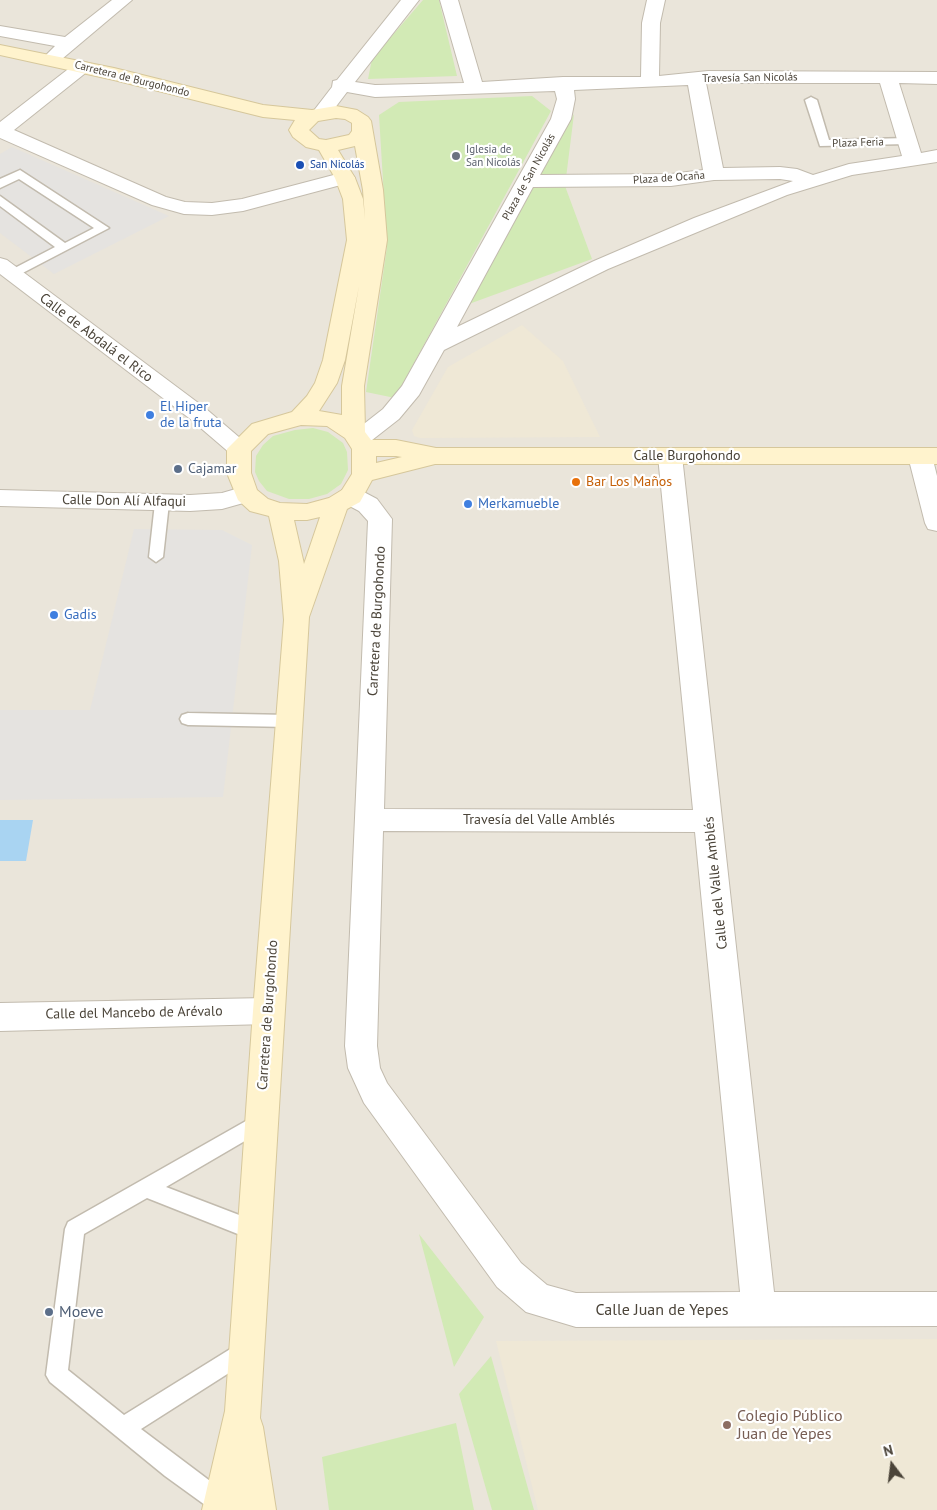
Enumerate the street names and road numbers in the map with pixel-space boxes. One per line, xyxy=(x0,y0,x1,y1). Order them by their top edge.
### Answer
street label: Carretera de Burgohondo xyxy=(73,58,191,100)
street label: Travesía San Nicolás xyxy=(702,71,798,85)
street label: Plaza de San Nicolás xyxy=(500,131,558,223)
street label: Plaza Feria xyxy=(832,136,884,150)
street label: Plaza de Ocaña xyxy=(633,169,705,187)
street label: Calle de Abdalá el Rico xyxy=(36,290,156,386)
street label: Calle Burgohondo xyxy=(633,448,741,464)
street label: Calle Don Alí Alfaqui xyxy=(62,492,186,510)
street label: Carretera de Burgohondo xyxy=(365,546,389,696)
street label: Travesía del Valle Amblés xyxy=(463,812,615,828)
street label: Calle del Valle Amblés xyxy=(701,816,731,950)
street label: Carretera de Burgohondo xyxy=(254,939,282,1091)
street label: Calle del Mancebo de Arévalo xyxy=(45,1003,223,1023)
street label: Calle Juan de Yepes xyxy=(595,1300,729,1320)

